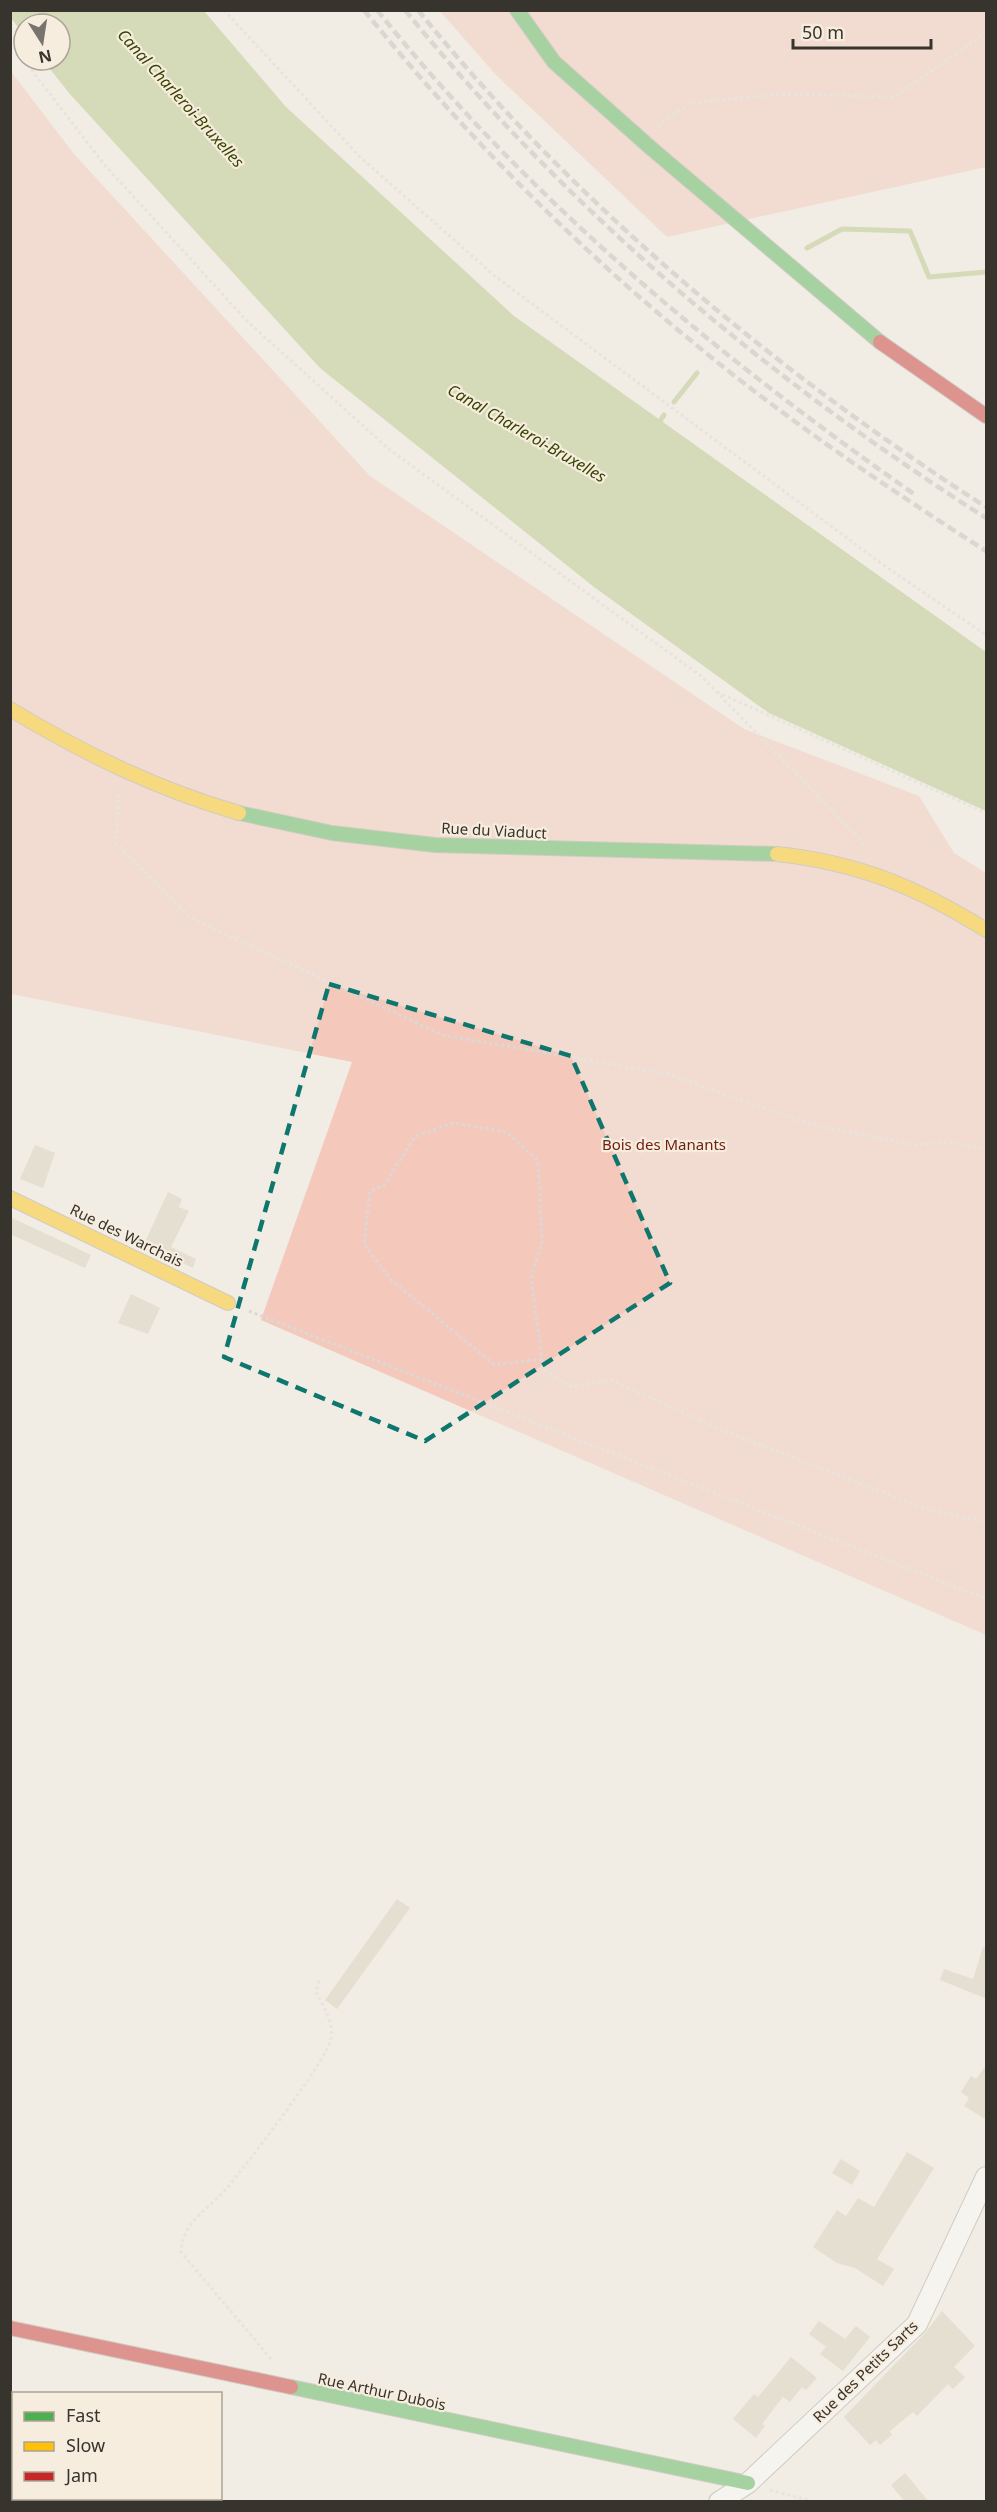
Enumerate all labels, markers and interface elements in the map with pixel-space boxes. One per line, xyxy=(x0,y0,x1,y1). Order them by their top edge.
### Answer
north arrow xyxy=(12,12,72,72)
scale bar xyxy=(793,12,931,50)
text: 50 m xyxy=(802,20,844,44)
water label: Canal Charleroi-Bruxelles xyxy=(113,24,249,172)
text: N xyxy=(36,45,54,69)
water label: Canal Charleroi-Bruxelles xyxy=(444,379,610,487)
street label: Rue du Viaduct xyxy=(441,817,548,843)
park label: Bois des Manants xyxy=(602,1134,726,1154)
street label: Rue des Warchais xyxy=(67,1199,187,1271)
street label: Rue des Petits Sarts xyxy=(808,2316,922,2426)
street label: Rue Arthur Dubois xyxy=(316,2368,448,2414)
legend xyxy=(12,2392,222,2500)
text: Fast xyxy=(66,2403,101,2427)
text: Slow xyxy=(66,2433,105,2457)
text: Jam xyxy=(64,2463,98,2487)

